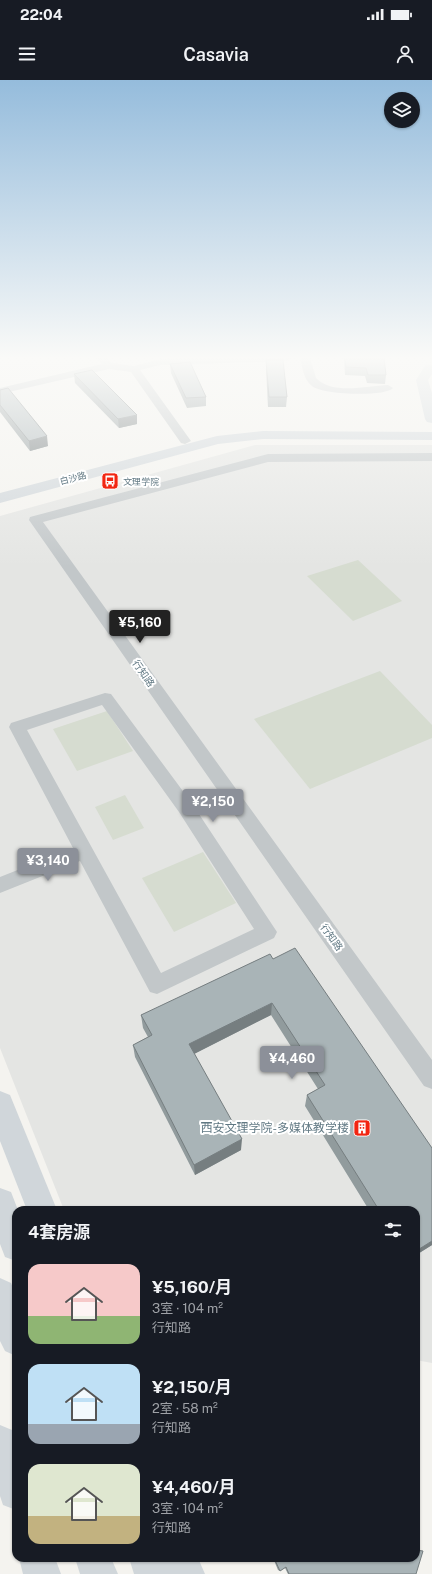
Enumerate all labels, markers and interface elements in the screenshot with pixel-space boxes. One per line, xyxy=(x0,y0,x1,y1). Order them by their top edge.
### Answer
text: 22:04 xyxy=(20,6,63,23)
icon: menu xyxy=(16,43,38,65)
icon: person xyxy=(394,43,416,65)
text: Casavia xyxy=(183,44,249,65)
map controls xyxy=(384,92,420,128)
button: layers xyxy=(384,92,420,128)
street label: 白沙路 xyxy=(59,469,87,487)
bus stop icon: 文理学院 xyxy=(100,471,120,491)
place label: 文理学院 xyxy=(123,476,159,487)
pin: ¥5,160 xyxy=(107,610,173,644)
text: ¥5,160 xyxy=(118,615,162,630)
street label: 行知路 xyxy=(130,657,158,689)
pin: ¥2,150 xyxy=(180,789,246,823)
text: ¥2,150 xyxy=(191,794,235,809)
pin: ¥3,140 xyxy=(15,848,81,882)
text: ¥3,140 xyxy=(26,853,70,868)
street label: 行知路 xyxy=(318,921,346,953)
pin: ¥4,460 xyxy=(259,1046,325,1080)
text: ¥4,460 xyxy=(269,1051,315,1066)
building icon: 西安文理学院-多媒体教学楼 xyxy=(352,1118,372,1138)
place label: 西安文理学院-多媒体教学楼 xyxy=(200,1121,349,1135)
icon: filters xyxy=(382,1219,404,1241)
text: 4套房源 xyxy=(28,1222,90,1242)
text: ¥5,160/月 xyxy=(152,1277,232,1297)
icon: home xyxy=(60,1280,108,1328)
text: 3室 · 104 m² xyxy=(152,1301,223,1316)
text: 行知路 xyxy=(152,1320,191,1335)
text: ¥2,150/月 xyxy=(152,1377,232,1397)
icon: home xyxy=(60,1380,108,1428)
text: 2室 · 58 m² xyxy=(152,1401,218,1416)
text: 行知路 xyxy=(152,1420,191,1435)
text: ¥4,460/月 xyxy=(152,1477,236,1497)
icon: home xyxy=(60,1480,108,1528)
text: 3室 · 104 m² xyxy=(152,1501,223,1516)
text: 行知路 xyxy=(152,1520,191,1535)

